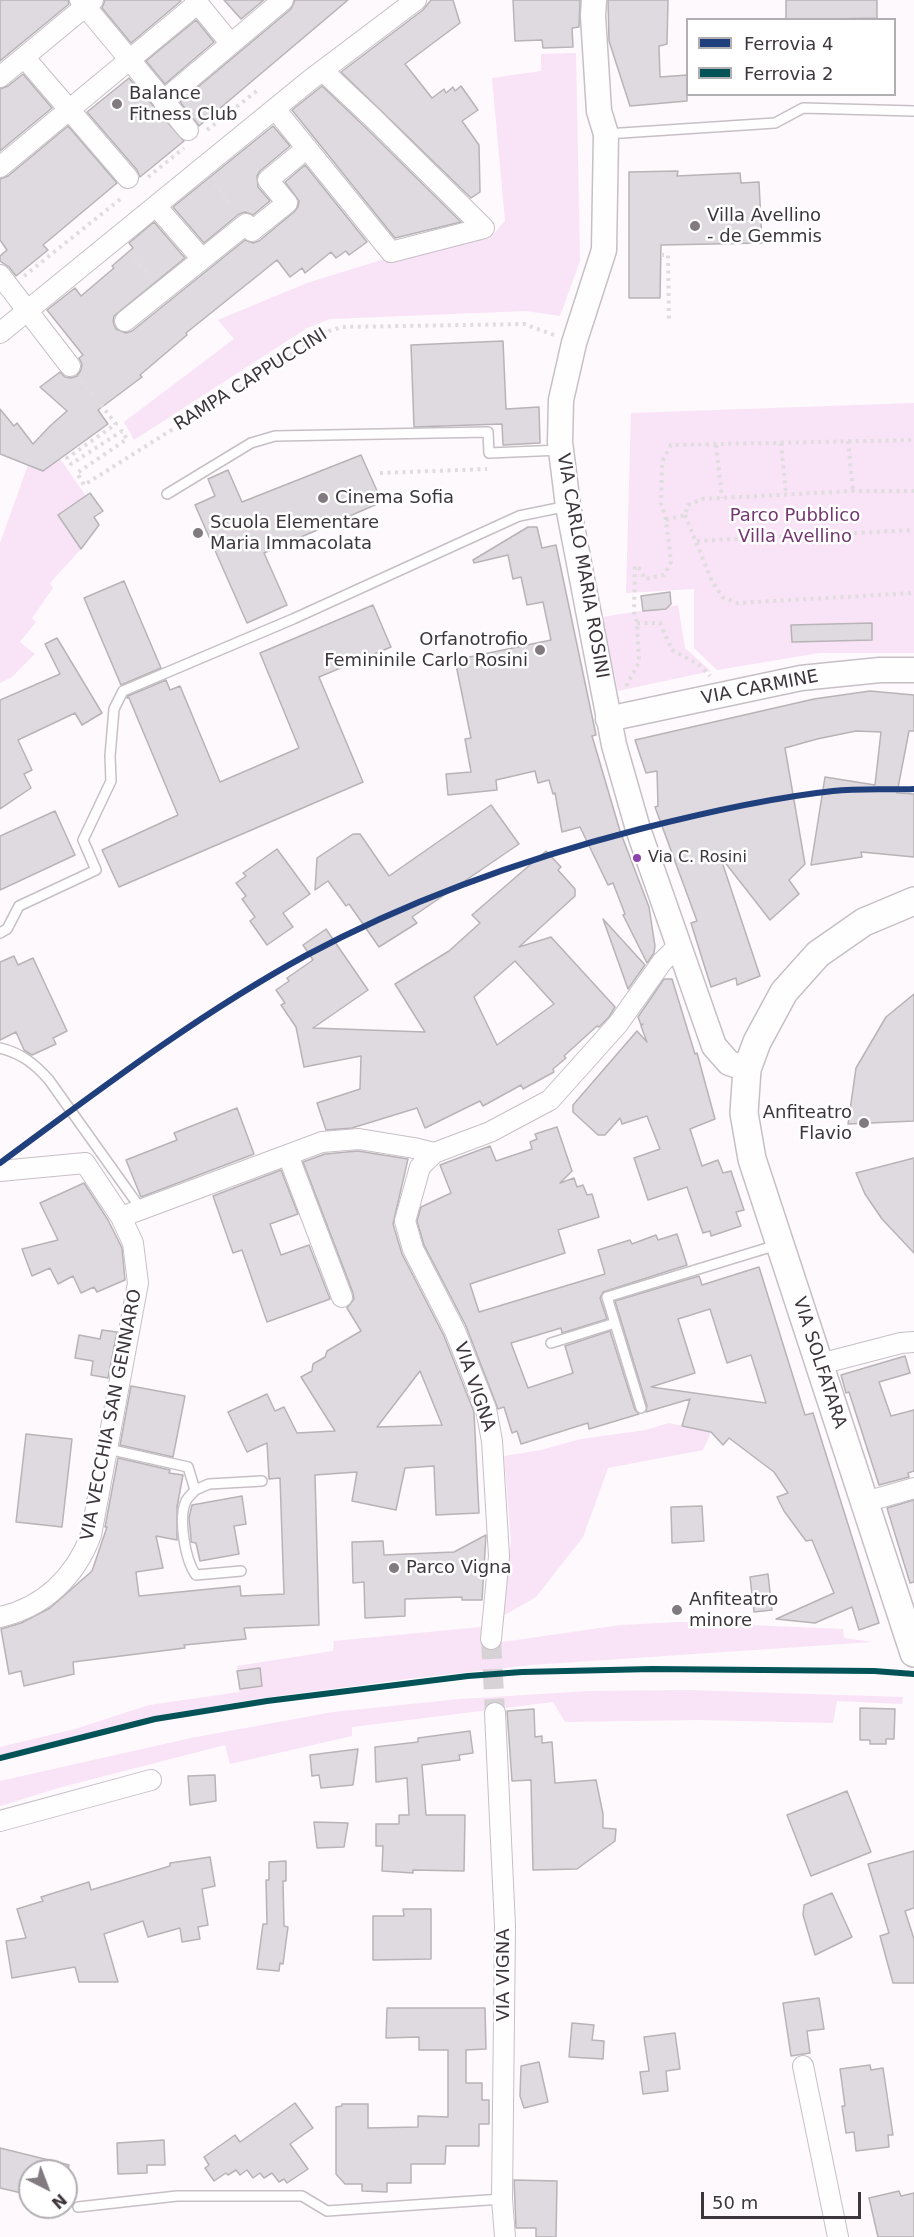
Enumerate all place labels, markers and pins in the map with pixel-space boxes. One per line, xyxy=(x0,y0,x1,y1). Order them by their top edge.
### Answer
place label: Balance Fitness Club xyxy=(129,83,237,125)
marker: Balance Fitness Club xyxy=(110,97,124,111)
place label: Villa Avellino - de Gemmis xyxy=(707,205,822,248)
marker: Villa Avellino - de Gemmis xyxy=(688,219,702,233)
place label: Cinema Sofia xyxy=(335,487,454,509)
marker: Cinema Sofia xyxy=(316,491,330,505)
place label: Scuola Elementare Maria Immacolata xyxy=(210,512,379,554)
marker: Scuola Elementare Maria Immacolata xyxy=(191,526,205,540)
place label: Orfanotrofio Femininile Carlo Rosini xyxy=(324,629,528,672)
marker: Orfanotrofio Femininile Carlo Rosini xyxy=(533,643,547,657)
place label: Via C. Rosini xyxy=(648,848,747,868)
marker: Via C. Rosini xyxy=(631,852,643,864)
place label: Anfiteatro Flavio xyxy=(763,1102,852,1144)
marker: Anfiteatro Flavio xyxy=(857,1116,871,1130)
place label: Parco Vigna xyxy=(406,1557,511,1579)
marker: Parco Vigna xyxy=(387,1561,401,1575)
place label: Anfiteatro minore xyxy=(689,1589,778,1632)
marker: Anfiteatro minore xyxy=(670,1603,684,1617)

